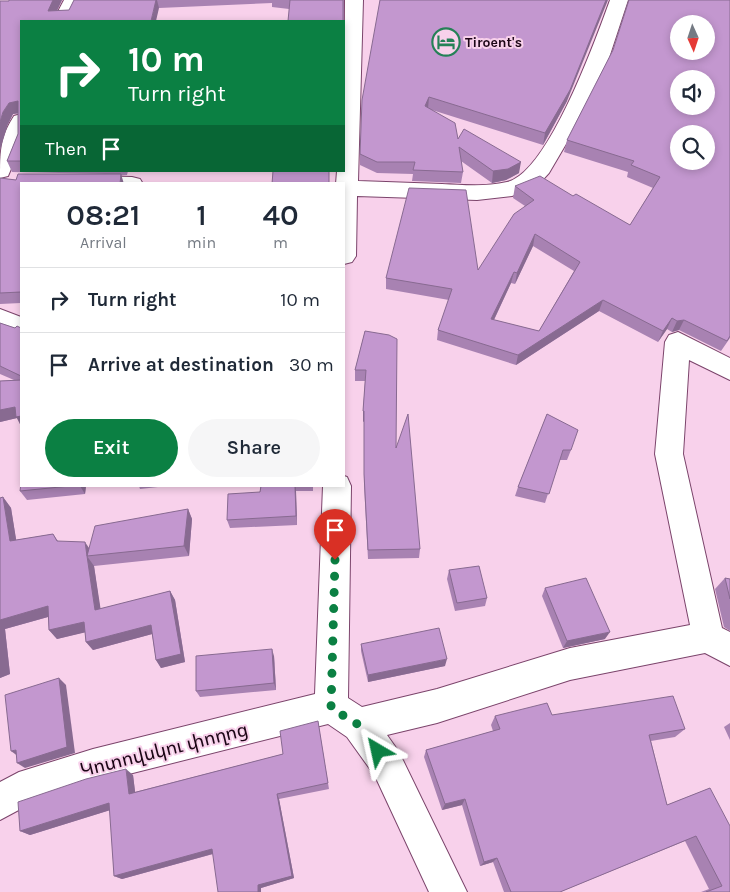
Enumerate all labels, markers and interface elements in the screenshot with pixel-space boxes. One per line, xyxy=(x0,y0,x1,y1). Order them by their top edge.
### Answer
north arrow xyxy=(670,15,715,60)
map controls xyxy=(670,15,715,170)
hotel icon: Tiroent's xyxy=(431,27,461,57)
place label: Tiroent's xyxy=(465,34,522,51)
text: 10 m xyxy=(128,39,205,80)
icon: right xyxy=(45,40,110,105)
button: sound xyxy=(670,70,715,115)
text: Turn right xyxy=(128,81,226,107)
button: search xyxy=(670,125,715,170)
icon: arrive xyxy=(97,135,125,163)
text: Then xyxy=(45,138,87,160)
text: 08:21 xyxy=(66,197,140,233)
text: 1 xyxy=(196,197,207,233)
text: 40 xyxy=(262,197,299,233)
text: Arrival xyxy=(80,233,127,252)
text: min xyxy=(187,233,216,252)
text: m xyxy=(273,233,288,252)
icon: right xyxy=(45,286,73,314)
text: Turn right xyxy=(88,289,177,311)
text: 10 m xyxy=(280,289,320,311)
icon: arrive xyxy=(45,351,73,379)
text: Arrive at destination xyxy=(88,354,274,376)
text: 30 m xyxy=(289,354,334,376)
button: Exit xyxy=(45,419,178,477)
button: Share xyxy=(188,419,320,477)
pin xyxy=(314,509,356,560)
icon: arrive xyxy=(321,516,349,544)
street label: Կոտովսկու փողոց xyxy=(78,718,250,782)
position arrow xyxy=(351,724,403,776)

